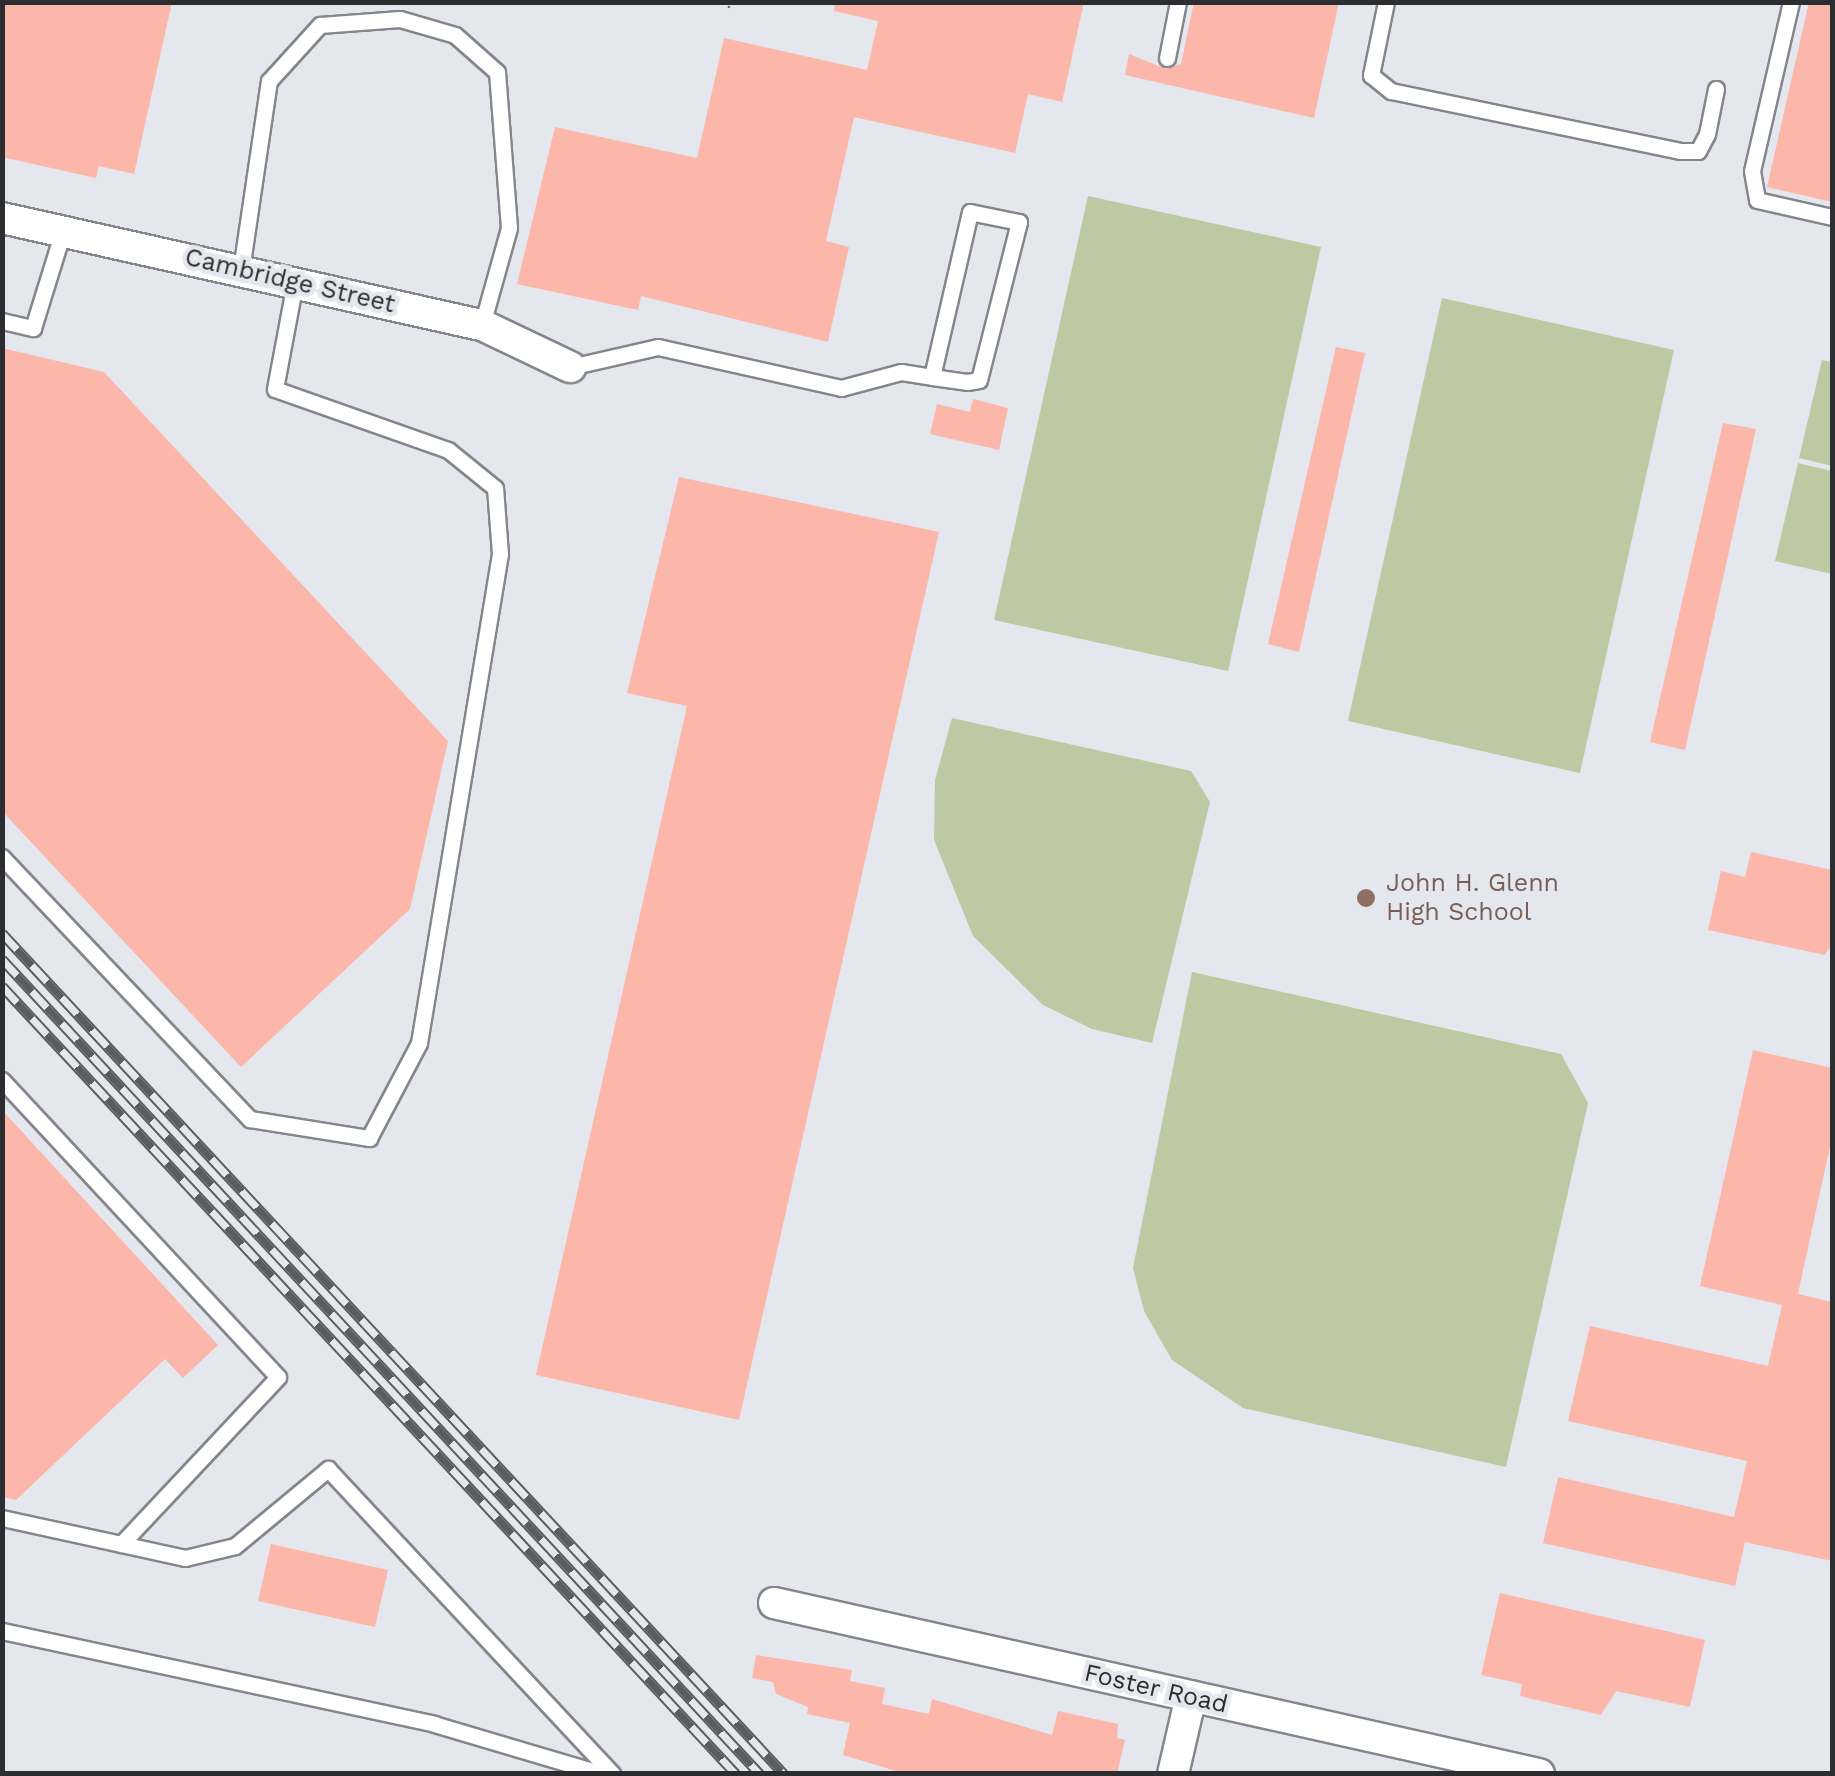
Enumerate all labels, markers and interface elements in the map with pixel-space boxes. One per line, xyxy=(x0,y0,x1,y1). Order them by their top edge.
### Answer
street label: Cambridge Street xyxy=(182,242,398,320)
place label: John H. Glenn High School xyxy=(1386,869,1559,928)
marker: John H. Glenn High School xyxy=(1355,887,1377,909)
street label: Foster Road xyxy=(1081,1658,1231,1720)

